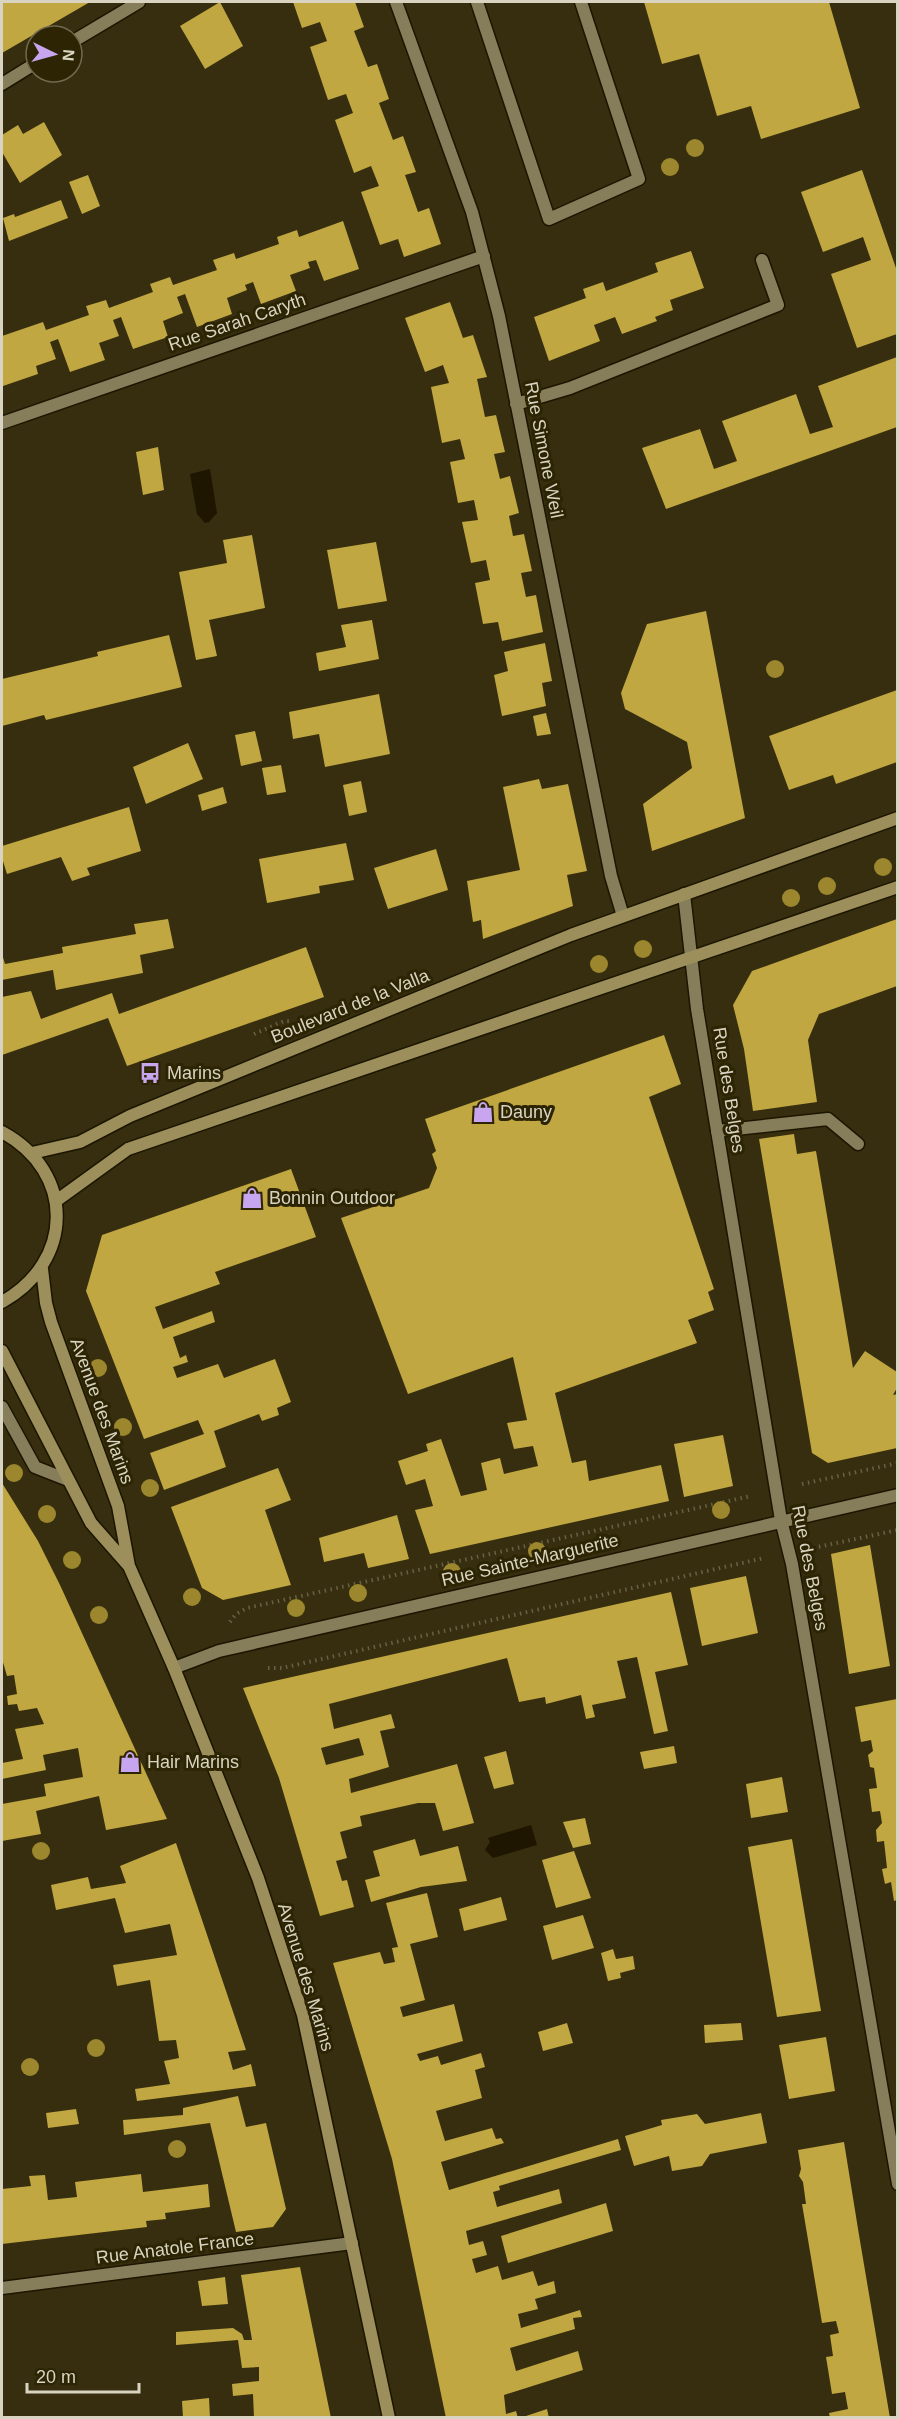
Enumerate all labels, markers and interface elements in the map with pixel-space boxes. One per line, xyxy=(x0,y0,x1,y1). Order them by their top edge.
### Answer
north arrow xyxy=(24,24,84,84)
text: N xyxy=(59,49,77,62)
street label: Rue Sarah Caryth xyxy=(166,289,308,355)
street label: Rue Simone Weil xyxy=(521,380,567,520)
street label: Boulevard de la Valla xyxy=(268,965,433,1047)
street label: Rue des Belges xyxy=(709,1026,749,1154)
bus stop icon: Marins xyxy=(138,1061,162,1085)
place label: Marins xyxy=(167,1063,221,1083)
shop icon: Dauny xyxy=(471,1100,495,1124)
place label: Dauny xyxy=(500,1102,552,1122)
shop icon: Bonnin Outdoor xyxy=(240,1186,264,1210)
place label: Bonnin Outdoor xyxy=(269,1188,395,1208)
street label: Avenue des Marins xyxy=(66,1335,138,1487)
street label: Rue des Belges xyxy=(788,1504,832,1632)
street label: Rue Sainte-Marguerite xyxy=(440,1530,620,1590)
shop icon: Hair Marins xyxy=(118,1750,142,1774)
place label: Hair Marins xyxy=(147,1752,239,1772)
street label: Avenue des Marins xyxy=(274,1901,338,2053)
street label: Rue Anatole France xyxy=(95,2228,255,2268)
scale bar xyxy=(27,2356,140,2394)
text: 20 m xyxy=(36,2367,76,2387)

